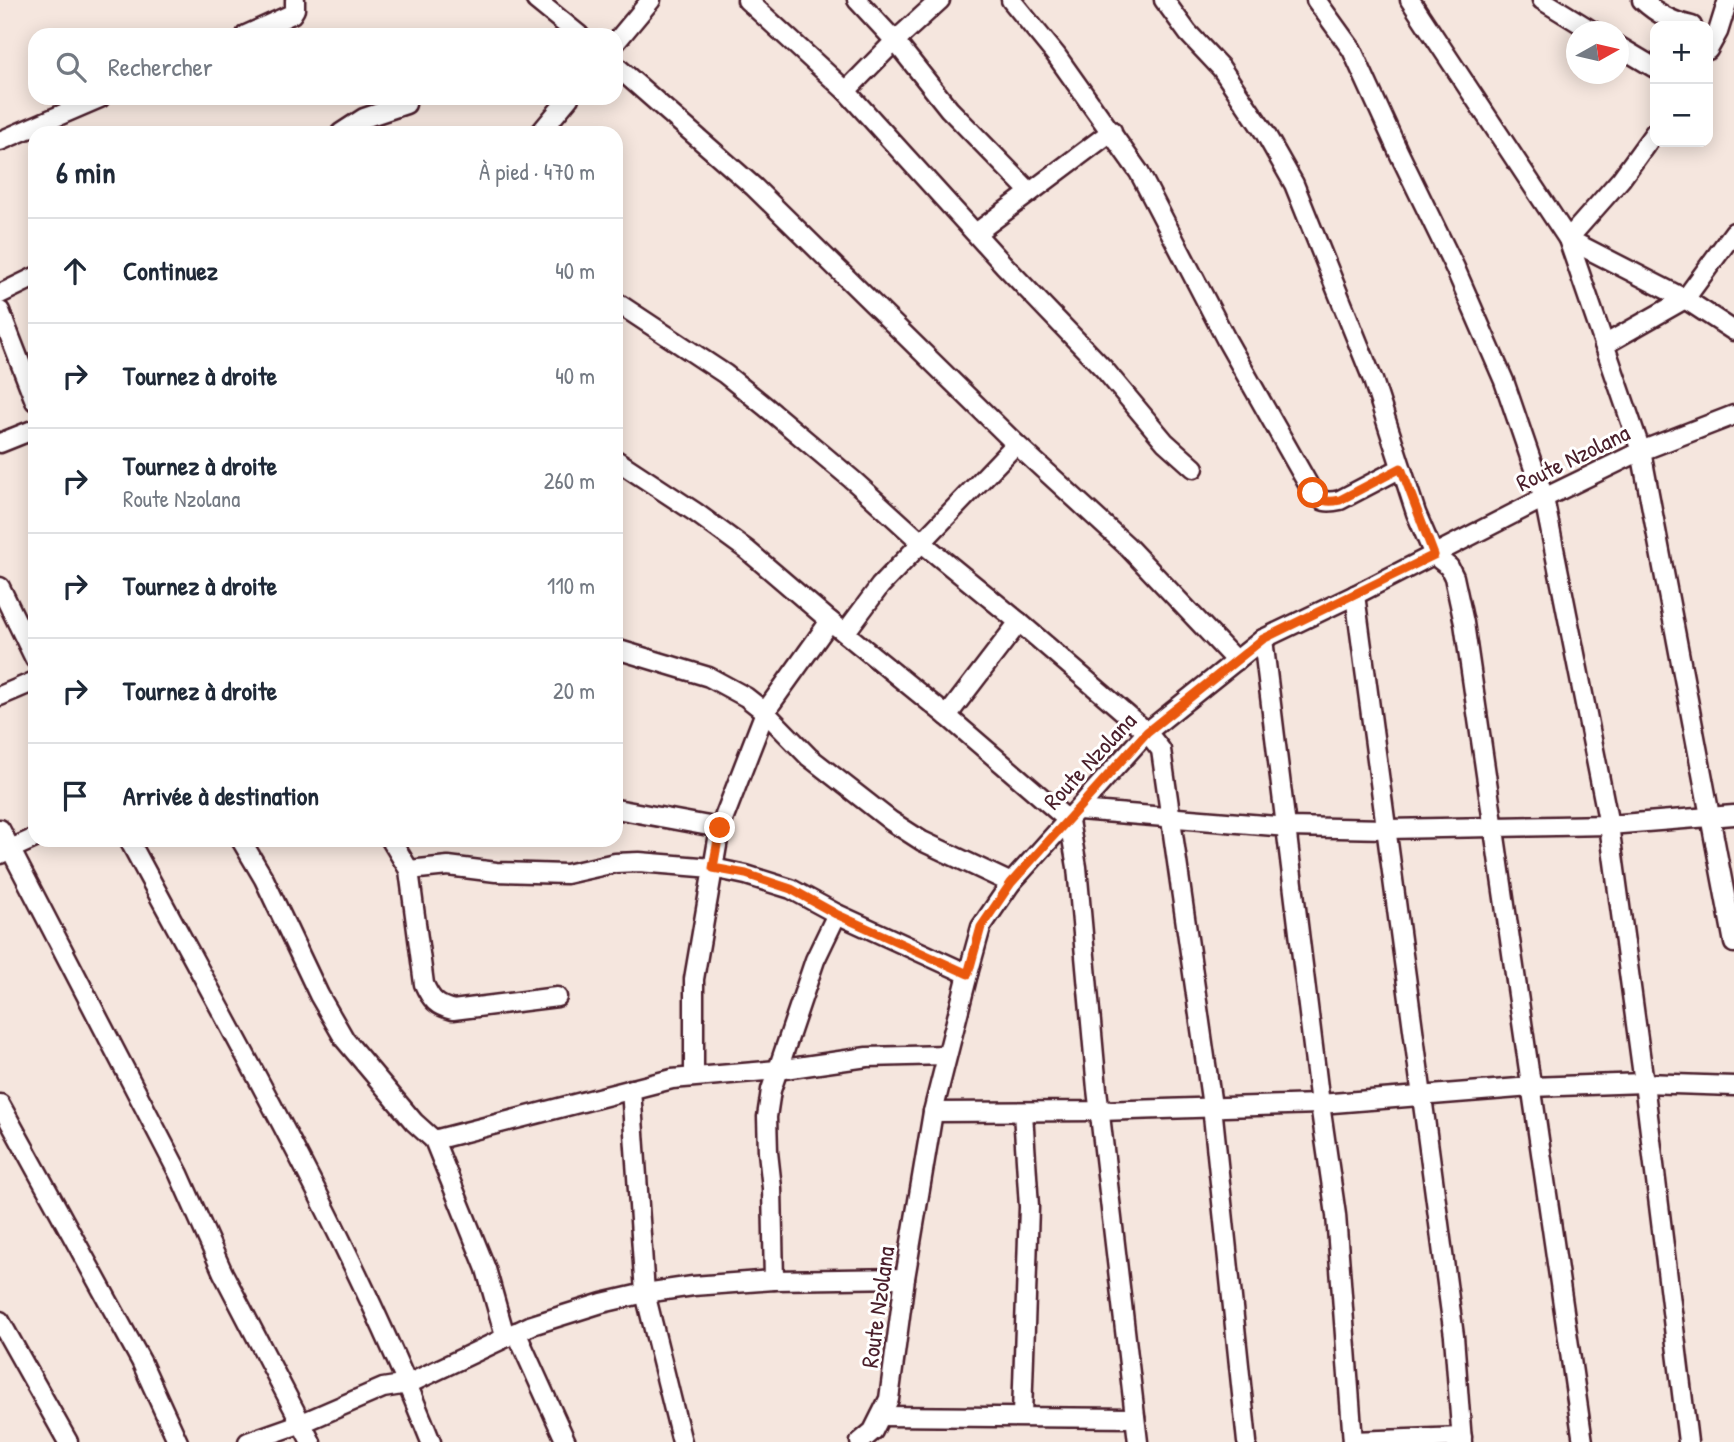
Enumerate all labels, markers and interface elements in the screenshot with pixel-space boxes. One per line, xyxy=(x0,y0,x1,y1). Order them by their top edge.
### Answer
north arrow xyxy=(1566,21,1629,84)
map controls xyxy=(1650,21,1713,147)
button: + xyxy=(1650,21,1713,84)
search box xyxy=(28,28,623,105)
icon: search xyxy=(52,48,90,86)
text: Rechercher xyxy=(108,49,213,84)
button: − xyxy=(1650,84,1713,147)
text: 6 min xyxy=(56,152,116,192)
text: À pied · 470 m xyxy=(479,156,595,187)
icon: ahead xyxy=(56,252,94,290)
text: Continuez xyxy=(123,253,218,288)
text: 40 m xyxy=(555,255,595,286)
icon: right xyxy=(56,357,94,395)
text: Tournez à droite xyxy=(123,358,277,393)
text: 40 m xyxy=(555,360,595,391)
street label: Route Nzolana xyxy=(1511,416,1635,498)
text: Tournez à droite xyxy=(123,448,277,483)
icon: right xyxy=(56,462,94,500)
text: 260 m xyxy=(544,465,595,496)
route start xyxy=(1297,477,1328,508)
text: Route Nzolana xyxy=(123,483,240,514)
icon: right xyxy=(56,567,94,605)
text: Tournez à droite xyxy=(123,568,277,603)
text: 110 m xyxy=(547,570,595,601)
icon: right xyxy=(56,672,94,710)
text: Tournez à droite xyxy=(123,673,277,708)
text: 20 m xyxy=(553,675,595,706)
street label: Route Nzolana xyxy=(1036,705,1143,816)
icon: arrive xyxy=(56,777,94,815)
text: Arrivée à destination xyxy=(123,778,319,813)
route end xyxy=(704,812,735,843)
street label: Route Nzolana xyxy=(853,1244,901,1370)

